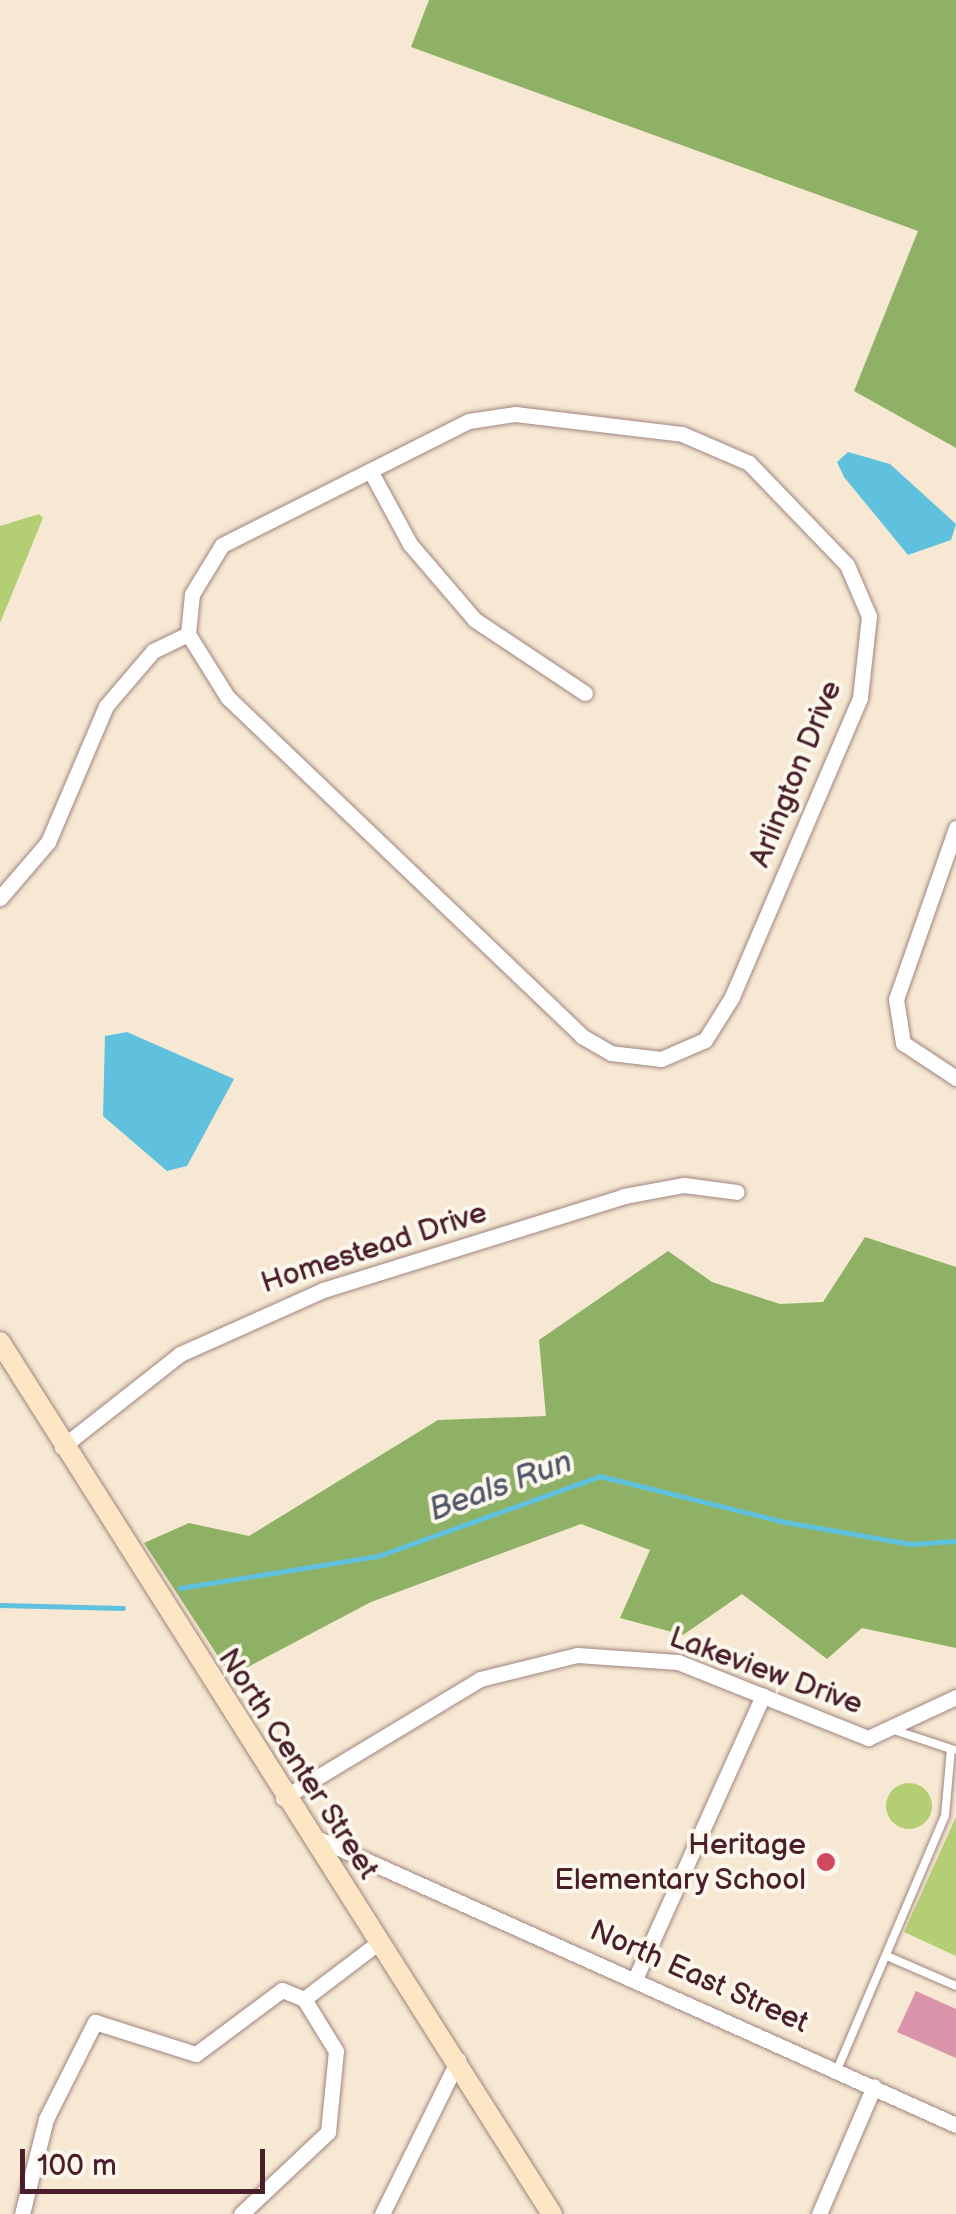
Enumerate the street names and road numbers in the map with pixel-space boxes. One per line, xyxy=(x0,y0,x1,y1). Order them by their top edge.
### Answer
street label: Arlington Drive xyxy=(742,675,850,873)
street label: Homestead Drive xyxy=(257,1195,491,1301)
street label: Lakeview Drive xyxy=(664,1619,868,1723)
street label: North Center Street xyxy=(210,1642,386,1886)
street label: North East Street xyxy=(584,1913,814,2041)

